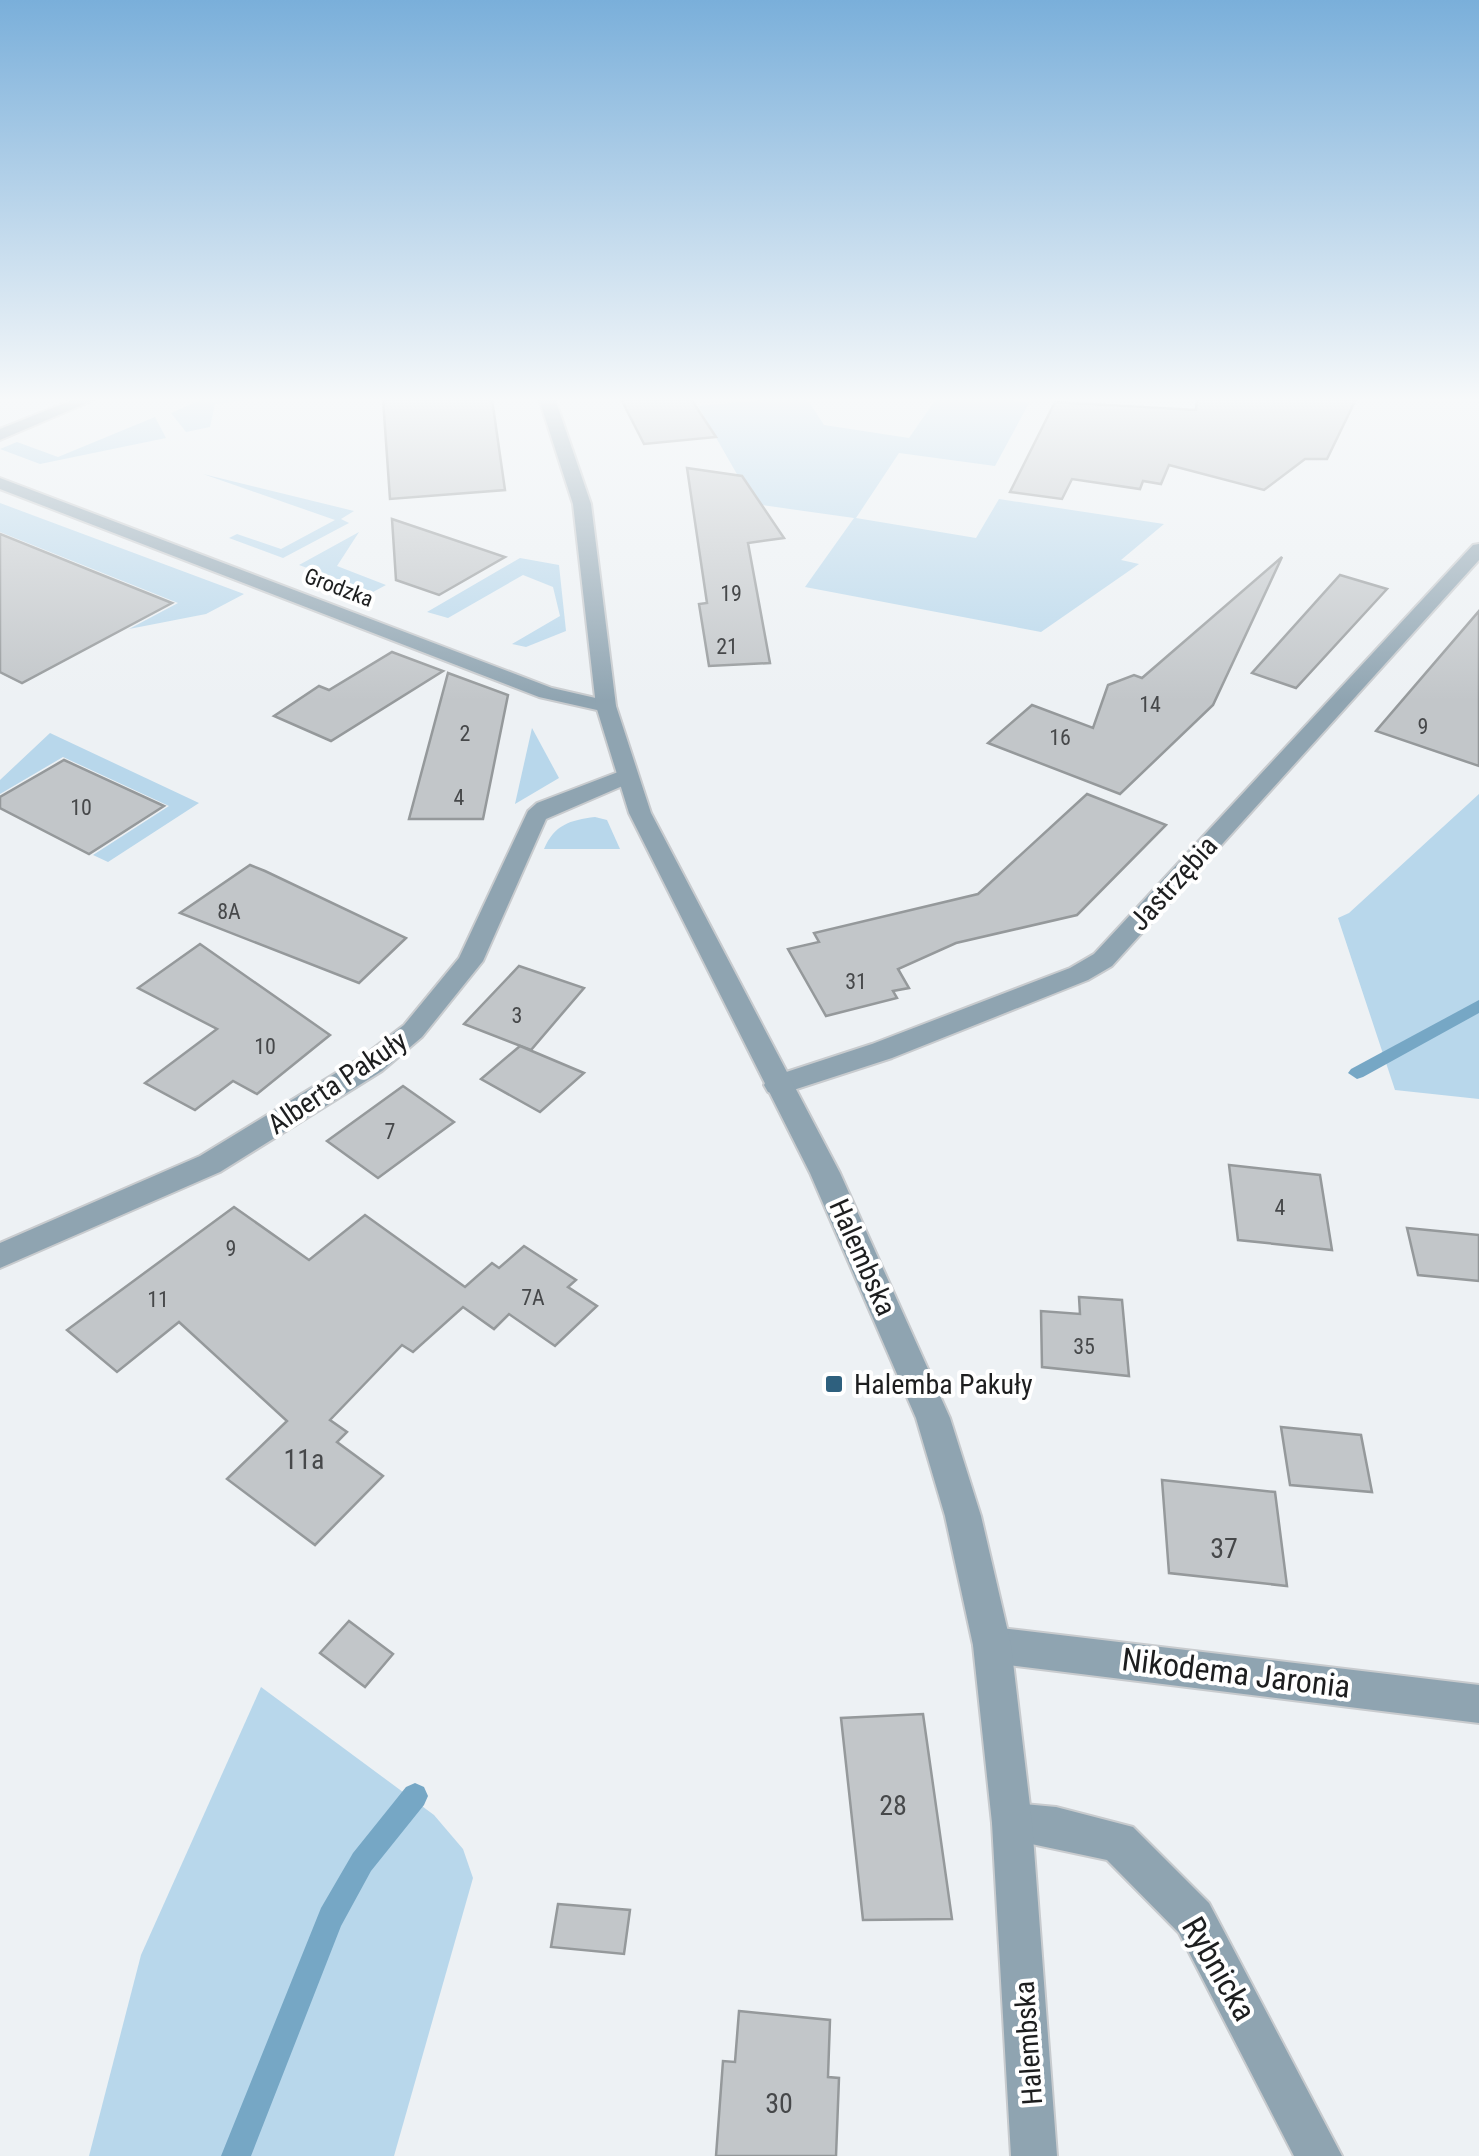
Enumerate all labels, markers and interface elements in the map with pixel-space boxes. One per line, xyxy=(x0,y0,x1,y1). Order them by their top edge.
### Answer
street label: Grodzka xyxy=(301,563,377,612)
house number: 19 xyxy=(720,581,742,606)
house number: 21 xyxy=(716,634,738,659)
house number: 14 xyxy=(1139,692,1161,717)
house number: 9 xyxy=(1418,714,1428,739)
house number: 2 xyxy=(460,721,470,746)
house number: 16 xyxy=(1049,725,1071,750)
house number: 4 xyxy=(454,785,465,810)
house number: 10 xyxy=(70,795,92,820)
street label: Jastrzębia xyxy=(1123,829,1224,937)
house number: 8A xyxy=(217,899,241,924)
house number: 31 xyxy=(845,969,867,994)
house number: 3 xyxy=(512,1003,522,1028)
street label: Alberta Pakuły xyxy=(262,1024,413,1141)
house number: 10 xyxy=(254,1034,276,1059)
house number: 7 xyxy=(385,1119,395,1144)
street label: Halembska xyxy=(822,1194,903,1321)
house number: 4 xyxy=(1275,1195,1286,1220)
house number: 9 xyxy=(226,1236,236,1261)
house number: 7A xyxy=(521,1285,545,1310)
house number: 11 xyxy=(147,1287,169,1312)
house number: 35 xyxy=(1073,1334,1095,1359)
place label: Halemba Pakuły xyxy=(854,1368,1033,1401)
marker: Halemba Pakuły xyxy=(823,1373,845,1395)
house number: 11a xyxy=(283,1443,325,1476)
house number: 37 xyxy=(1210,1532,1238,1565)
street label: Nikodema Jaronia xyxy=(1120,1640,1352,1706)
house number: 28 xyxy=(879,1789,907,1822)
street label: Rybnicka xyxy=(1174,1910,1264,2028)
street label: Halembska xyxy=(1008,1980,1049,2106)
house number: 30 xyxy=(765,2087,793,2120)

